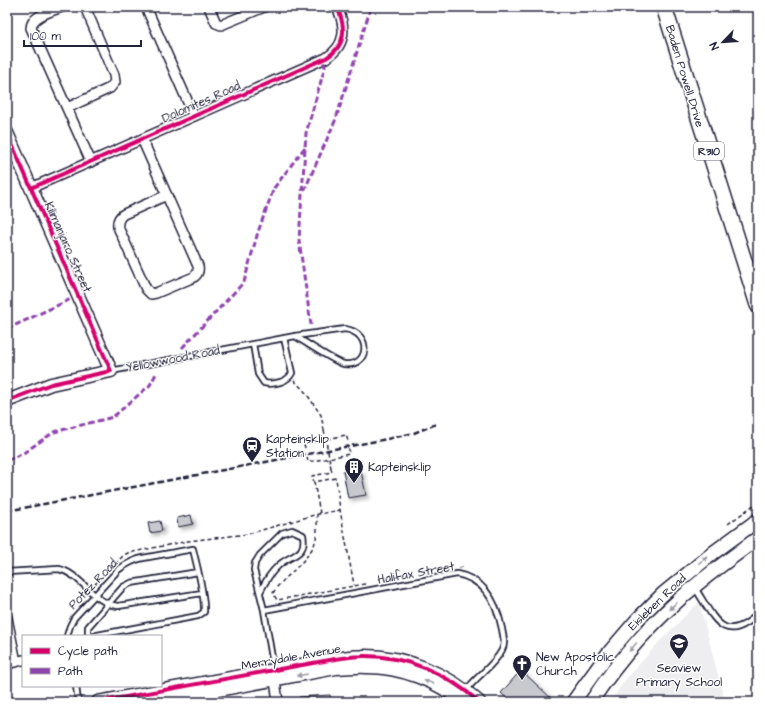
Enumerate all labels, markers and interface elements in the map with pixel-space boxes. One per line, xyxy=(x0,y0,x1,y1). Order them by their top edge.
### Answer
scale bar xyxy=(24,22,141,48)
north arrow xyxy=(703,22,743,62)
street label: Baden Powell Drive xyxy=(661,23,708,130)
text: 100 m xyxy=(30,28,61,45)
text: N xyxy=(706,40,723,52)
street label: Dolomites Road xyxy=(159,78,243,127)
road number: R310 xyxy=(694,142,724,160)
street label: Kilimanjaro Street xyxy=(40,199,95,295)
street label: Yellowwood Road xyxy=(125,342,221,377)
place label: Kapteinsklip Station xyxy=(266,431,329,462)
station icon: Kapteinsklip Station xyxy=(241,435,263,463)
building icon: Kapteinsklip xyxy=(343,456,365,484)
place label: Kapteinsklip xyxy=(368,459,431,476)
street label: Potez Road xyxy=(65,555,122,613)
one-way arrow xyxy=(697,556,708,565)
street label: Halifax Street xyxy=(376,558,456,589)
street label: Eisleben Road xyxy=(624,570,690,634)
one-way arrow xyxy=(668,601,678,610)
school or university icon: Seaview Primary School xyxy=(668,632,690,660)
legend xyxy=(22,635,162,687)
street label: Merrydale Avenue xyxy=(240,640,343,676)
one-way arrow xyxy=(629,642,638,652)
text: Cycle path xyxy=(58,643,117,661)
place label: New Apostolic Church xyxy=(536,649,615,680)
church icon: New Apostolic Church xyxy=(511,653,533,681)
place label: Seaview Primary School xyxy=(636,660,722,692)
text: Path xyxy=(58,663,83,680)
one-way arrow xyxy=(296,672,308,678)
one-way arrow xyxy=(424,679,435,685)

